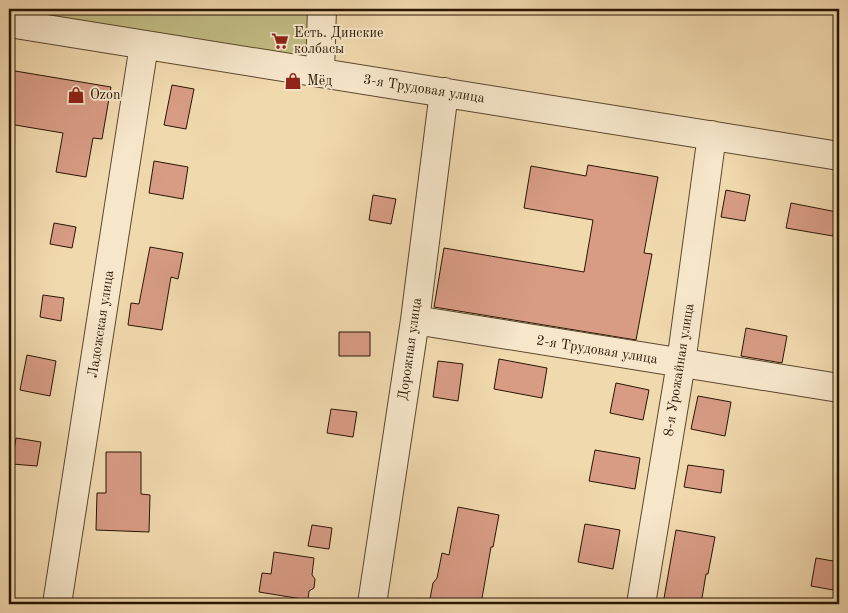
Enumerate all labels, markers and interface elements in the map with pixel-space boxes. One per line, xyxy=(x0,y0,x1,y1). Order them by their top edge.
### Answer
place label: Есть. Динские колбасы xyxy=(294,26,383,56)
supermarket icon: Есть. Динские колбасы xyxy=(270,31,290,51)
shop icon: Мёд xyxy=(283,71,303,91)
street label: 3-я Трудовая улица xyxy=(362,72,486,106)
place label: Мёд xyxy=(307,74,332,88)
shop icon: Ozon xyxy=(66,85,86,105)
place label: Ozon xyxy=(90,88,121,102)
street label: Ладожская улица xyxy=(86,269,116,379)
street label: Дорожная улица xyxy=(396,297,424,401)
street label: 8-я Урожайная улица xyxy=(662,302,696,437)
street label: 2-я Трудовая улица xyxy=(535,333,659,367)

